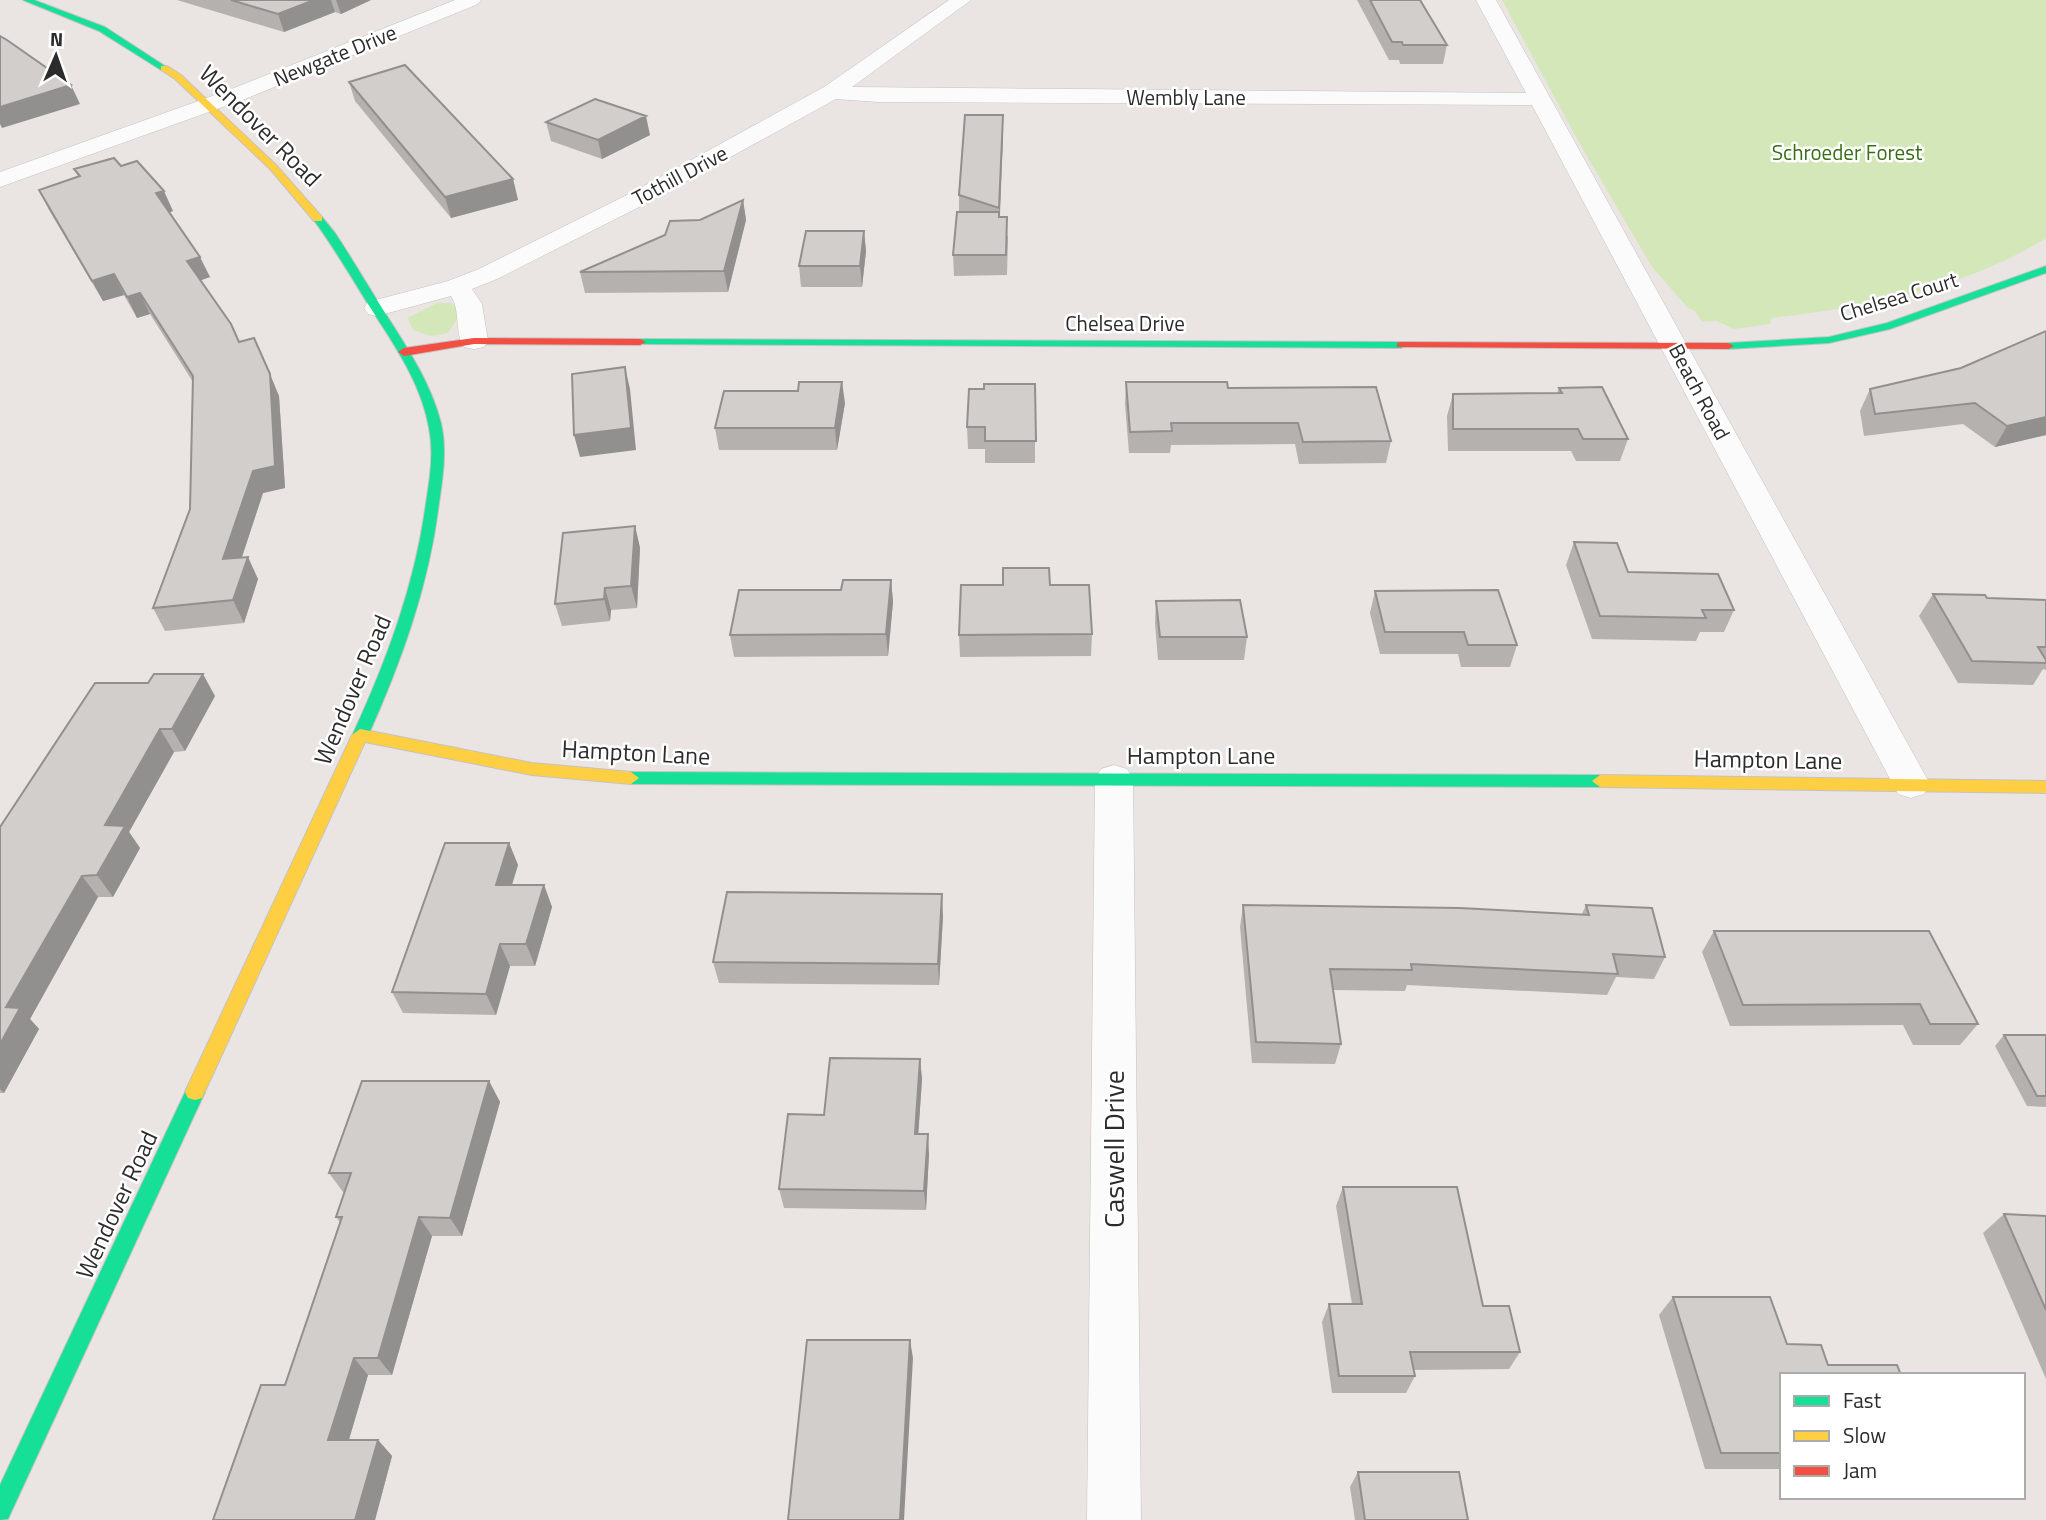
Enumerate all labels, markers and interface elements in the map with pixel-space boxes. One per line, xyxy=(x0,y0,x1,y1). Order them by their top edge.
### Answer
street label: Newgate Drive xyxy=(268,16,401,94)
north arrow xyxy=(21,21,91,91)
text: N xyxy=(50,24,64,53)
street label: Wendover Road xyxy=(191,56,330,195)
street label: Wembly Lane xyxy=(1126,81,1246,113)
park label: Schroeder Forest xyxy=(1772,136,1923,168)
street label: Tothill Drive xyxy=(626,137,733,214)
street label: Chelsea Court xyxy=(1836,263,1962,329)
street label: Chelsea Drive xyxy=(1065,307,1185,339)
street label: Beach Road xyxy=(1661,338,1739,445)
street label: Wendover Road xyxy=(304,609,400,770)
street label: Hampton Lane xyxy=(561,730,711,774)
street label: Hampton Lane xyxy=(1127,737,1275,773)
street label: Hampton Lane xyxy=(1693,740,1843,778)
street label: Caswell Drive xyxy=(1092,1070,1135,1228)
street label: Wendover Road xyxy=(66,1124,166,1285)
legend xyxy=(1780,1373,2025,1499)
text: Fast xyxy=(1843,1384,1882,1416)
text: Slow xyxy=(1843,1419,1886,1451)
text: Jam xyxy=(1843,1454,1877,1486)

